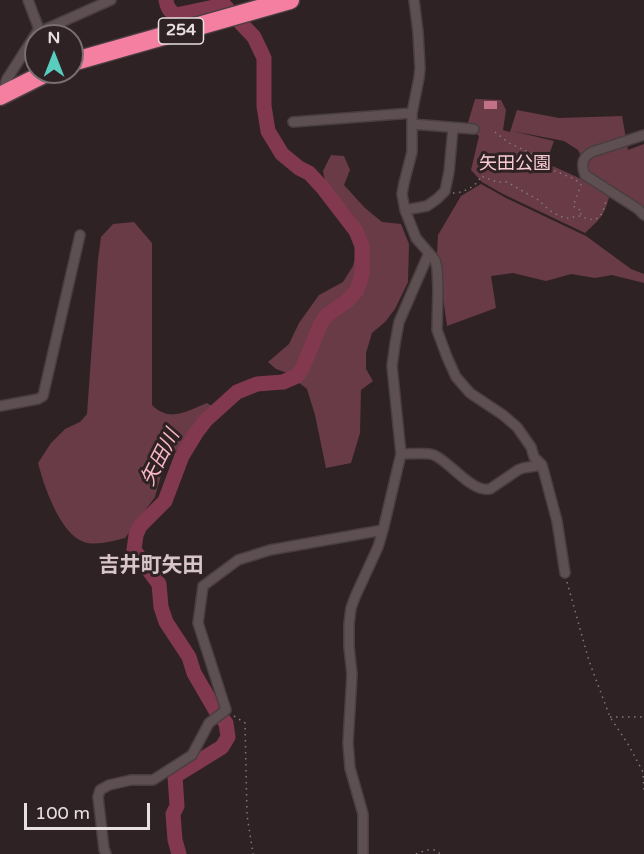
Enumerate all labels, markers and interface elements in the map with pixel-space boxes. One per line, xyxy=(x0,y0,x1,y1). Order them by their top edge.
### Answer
road number: 254 xyxy=(158,18,204,44)
north arrow xyxy=(24,24,84,84)
text: N xyxy=(48,28,60,48)
park label: 矢田公園 xyxy=(479,153,551,175)
water label: 矢田川 xyxy=(137,426,185,490)
district label: 吉井町矢田 xyxy=(99,553,203,579)
scale bar xyxy=(27,791,153,829)
text: 100 m xyxy=(35,802,90,824)

